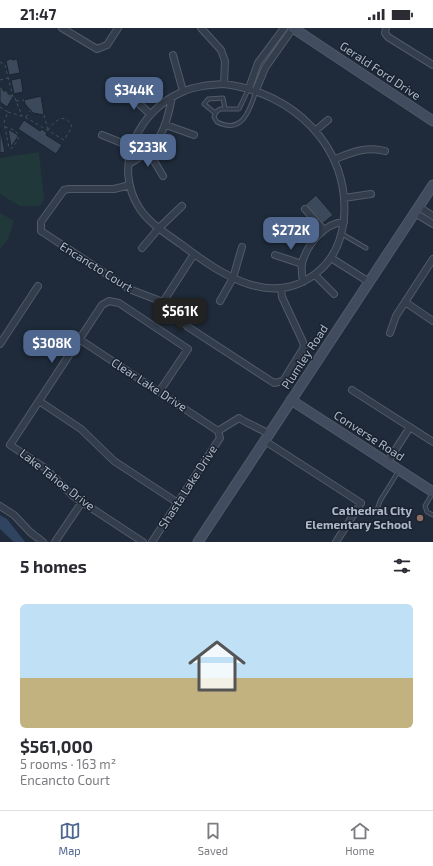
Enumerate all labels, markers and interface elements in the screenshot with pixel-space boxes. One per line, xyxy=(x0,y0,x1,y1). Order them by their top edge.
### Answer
text: 21:47 xyxy=(20,5,57,23)
street label: Gerald Ford Drive xyxy=(338,38,424,102)
pin: $344K xyxy=(106,77,162,111)
text: $344K xyxy=(114,82,154,98)
pin: $233K xyxy=(120,134,176,168)
text: $233K xyxy=(129,139,167,155)
pin: $272K xyxy=(263,217,319,251)
text: $272K xyxy=(272,222,310,238)
street label: Encancto Court xyxy=(58,238,136,294)
pin: $561K xyxy=(152,298,208,332)
text: $561K xyxy=(162,303,198,319)
street label: Plumley Road xyxy=(278,321,330,391)
pin: $308K xyxy=(24,330,80,364)
text: $308K xyxy=(32,335,72,351)
street label: Clear Lake Drive xyxy=(109,355,190,414)
street label: Converse Road xyxy=(332,407,407,463)
street label: Shasta Lake Drive xyxy=(155,442,219,531)
street label: Lake Tahoe Drive xyxy=(17,446,98,513)
place label: Cathedral City Elementary School xyxy=(305,503,412,532)
marker: Cathedral City Elementary School xyxy=(415,513,425,523)
icon: filters xyxy=(391,555,413,577)
text: 5 homes xyxy=(20,556,87,576)
icon: home xyxy=(181,630,253,702)
text: $561,000 xyxy=(20,736,93,756)
text: 5 rooms · 163 m² xyxy=(20,756,116,772)
text: Encancto Court xyxy=(20,772,110,788)
tab: Map xyxy=(59,820,81,857)
tab: Saved xyxy=(198,820,228,857)
tab: Home xyxy=(345,820,374,857)

